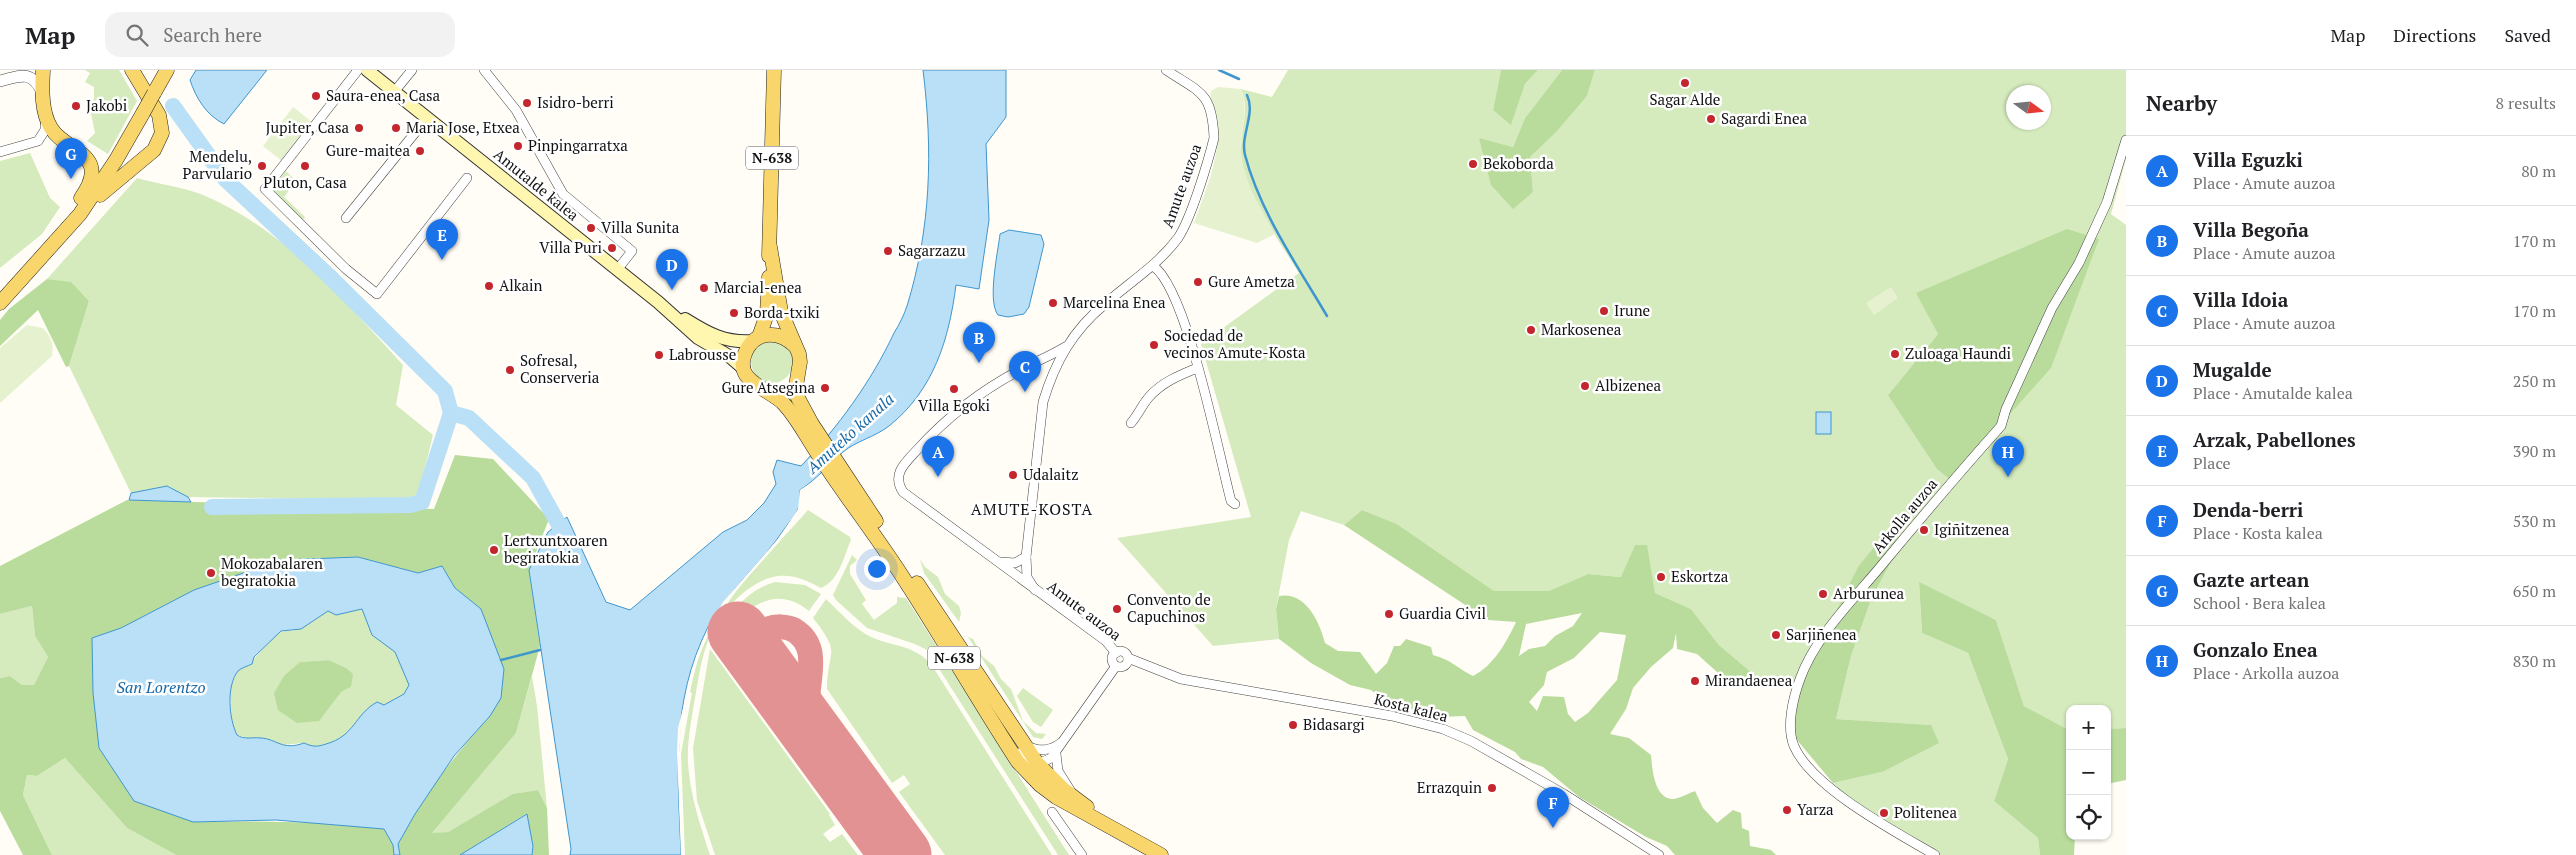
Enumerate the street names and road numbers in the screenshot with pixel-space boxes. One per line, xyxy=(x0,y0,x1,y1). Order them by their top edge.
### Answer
street label: Amute auzoa xyxy=(1157,141,1206,230)
street label: Amutalde kalea xyxy=(490,144,584,225)
road number: N-638 xyxy=(746,146,798,170)
street label: Arkolla auzoa xyxy=(1867,474,1942,557)
street label: Amute auzoa xyxy=(1044,576,1126,645)
road number: N-638 xyxy=(928,646,980,670)
street label: Kosta kalea xyxy=(1372,688,1451,726)

